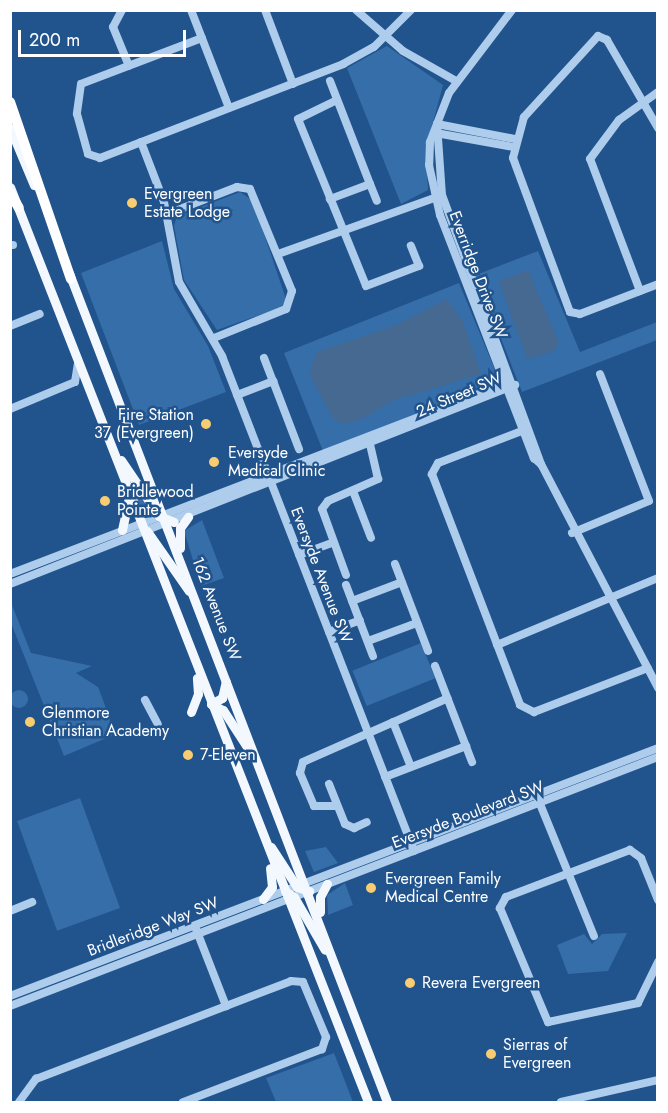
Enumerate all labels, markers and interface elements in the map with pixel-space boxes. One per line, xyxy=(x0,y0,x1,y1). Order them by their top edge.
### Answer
scale bar xyxy=(21,18,189,56)
text: 200 m xyxy=(29,27,80,53)
place label: Evergreen Estate Lodge xyxy=(144,184,230,222)
marker: Evergreen Estate Lodge xyxy=(125,196,139,210)
street label: Everridge Drive SW xyxy=(445,208,511,342)
street label: 24 Street SW xyxy=(413,368,505,422)
place label: Fire Station 37 (Evergreen) xyxy=(94,405,194,443)
marker: Fire Station 37 (Evergreen) xyxy=(199,417,213,431)
place label: Eversyde Medical Clinic xyxy=(228,443,325,481)
marker: Eversyde Medical Clinic xyxy=(205,453,223,471)
place label: Bridlewood Pointe xyxy=(117,482,194,520)
marker: Bridlewood Pointe xyxy=(98,494,112,508)
street label: Eversyde Avenue SW xyxy=(286,504,356,646)
street label: 162 Avenue SW xyxy=(187,554,245,664)
place label: Glenmore Christian Academy xyxy=(42,703,169,741)
marker: Glenmore Christian Academy xyxy=(23,715,37,729)
place label: 7-Eleven xyxy=(200,745,256,765)
marker: 7-Eleven xyxy=(181,748,195,762)
street label: Eversyde Boulevard SW xyxy=(389,777,547,853)
place label: Evergreen Family Medical Centre xyxy=(385,869,501,907)
marker: Evergreen Family Medical Centre xyxy=(362,879,380,897)
street label: Bridleridge Way SW xyxy=(85,893,221,961)
place label: Revera Evergreen xyxy=(422,973,540,993)
marker: Revera Evergreen xyxy=(403,976,417,990)
place label: Sierras of Evergreen xyxy=(503,1035,571,1073)
marker: Sierras of Evergreen xyxy=(484,1047,498,1061)

